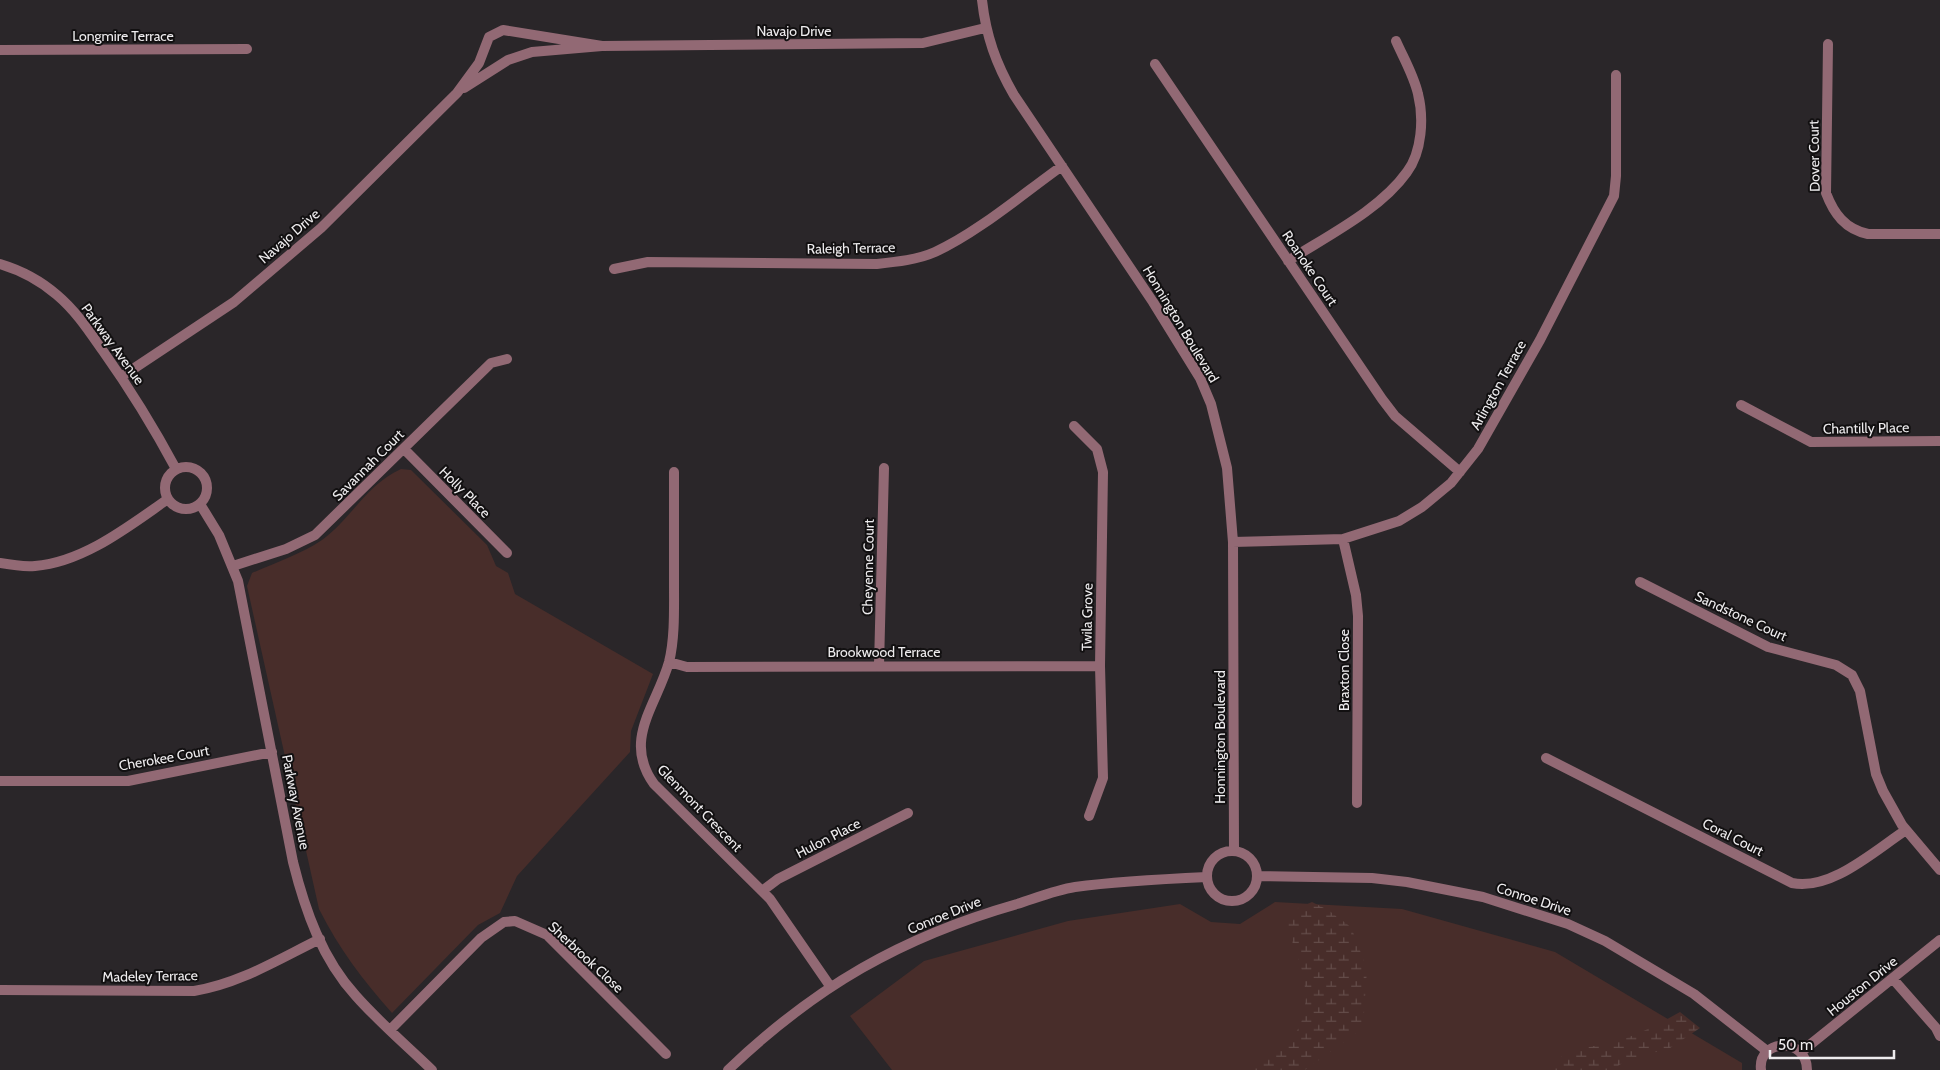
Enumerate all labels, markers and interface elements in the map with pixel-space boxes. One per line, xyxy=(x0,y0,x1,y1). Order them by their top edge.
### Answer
street label: Navajo Drive xyxy=(757,22,831,40)
street label: Longmire Terrace xyxy=(72,27,174,45)
street label: Dover Court xyxy=(1804,120,1824,192)
street label: Navajo Drive xyxy=(255,205,323,267)
street label: Roanoke Court xyxy=(1278,227,1342,309)
street label: Raleigh Terrace xyxy=(807,238,895,258)
street label: Honnington Boulevard xyxy=(1139,262,1223,386)
street label: Parkway Avenue xyxy=(77,300,149,388)
street label: Arlington Terrace xyxy=(1466,337,1530,433)
street label: Chantilly Place xyxy=(1823,418,1909,438)
street label: Savannah Court xyxy=(328,425,408,505)
street label: Holly Place xyxy=(435,462,495,522)
street label: Cheyenne Court xyxy=(858,519,878,615)
street label: Twila Grove xyxy=(1077,583,1097,651)
street label: Sandstone Court xyxy=(1692,587,1790,645)
street label: Braxton Close xyxy=(1335,629,1353,711)
street label: Brookwood Terrace xyxy=(827,643,941,661)
street label: Honnington Boulevard xyxy=(1211,670,1229,804)
street label: Cherokee Court xyxy=(117,741,211,775)
street label: Parkway Avenue xyxy=(278,753,314,851)
street label: Glenmont Crescent xyxy=(654,760,747,856)
street label: Hulon Place xyxy=(793,814,863,862)
street label: Coral Court xyxy=(1699,814,1767,860)
street label: Conroe Drive xyxy=(1494,878,1574,920)
street label: Conroe Drive xyxy=(905,892,983,938)
street label: Sherbrook Close xyxy=(545,917,627,997)
street label: Houston Drive xyxy=(1823,952,1901,1020)
street label: Madeley Terrace xyxy=(102,966,198,986)
scale bar xyxy=(1770,1028,1894,1060)
text: 50 m xyxy=(1778,1036,1813,1054)

